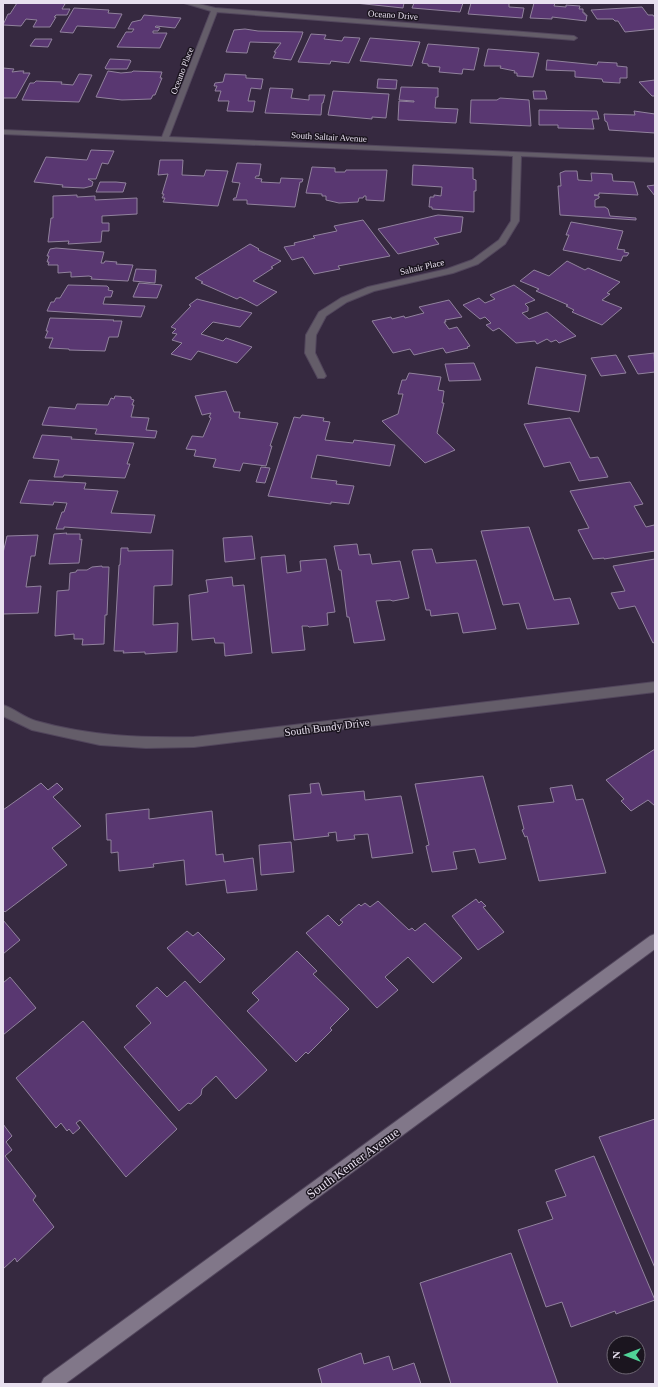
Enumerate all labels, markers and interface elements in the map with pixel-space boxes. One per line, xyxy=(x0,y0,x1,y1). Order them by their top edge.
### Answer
street label: Oceano Drive xyxy=(368,8,418,22)
street label: Oceano Place xyxy=(169,46,195,96)
street label: South Saltair Avenue xyxy=(291,130,367,144)
street label: Saltair Place xyxy=(399,257,445,277)
street label: South Bundy Drive xyxy=(284,716,370,738)
street label: South Kenter Avenue xyxy=(304,1124,402,1202)
north arrow xyxy=(606,1335,646,1375)
text: N xyxy=(610,1351,622,1359)

